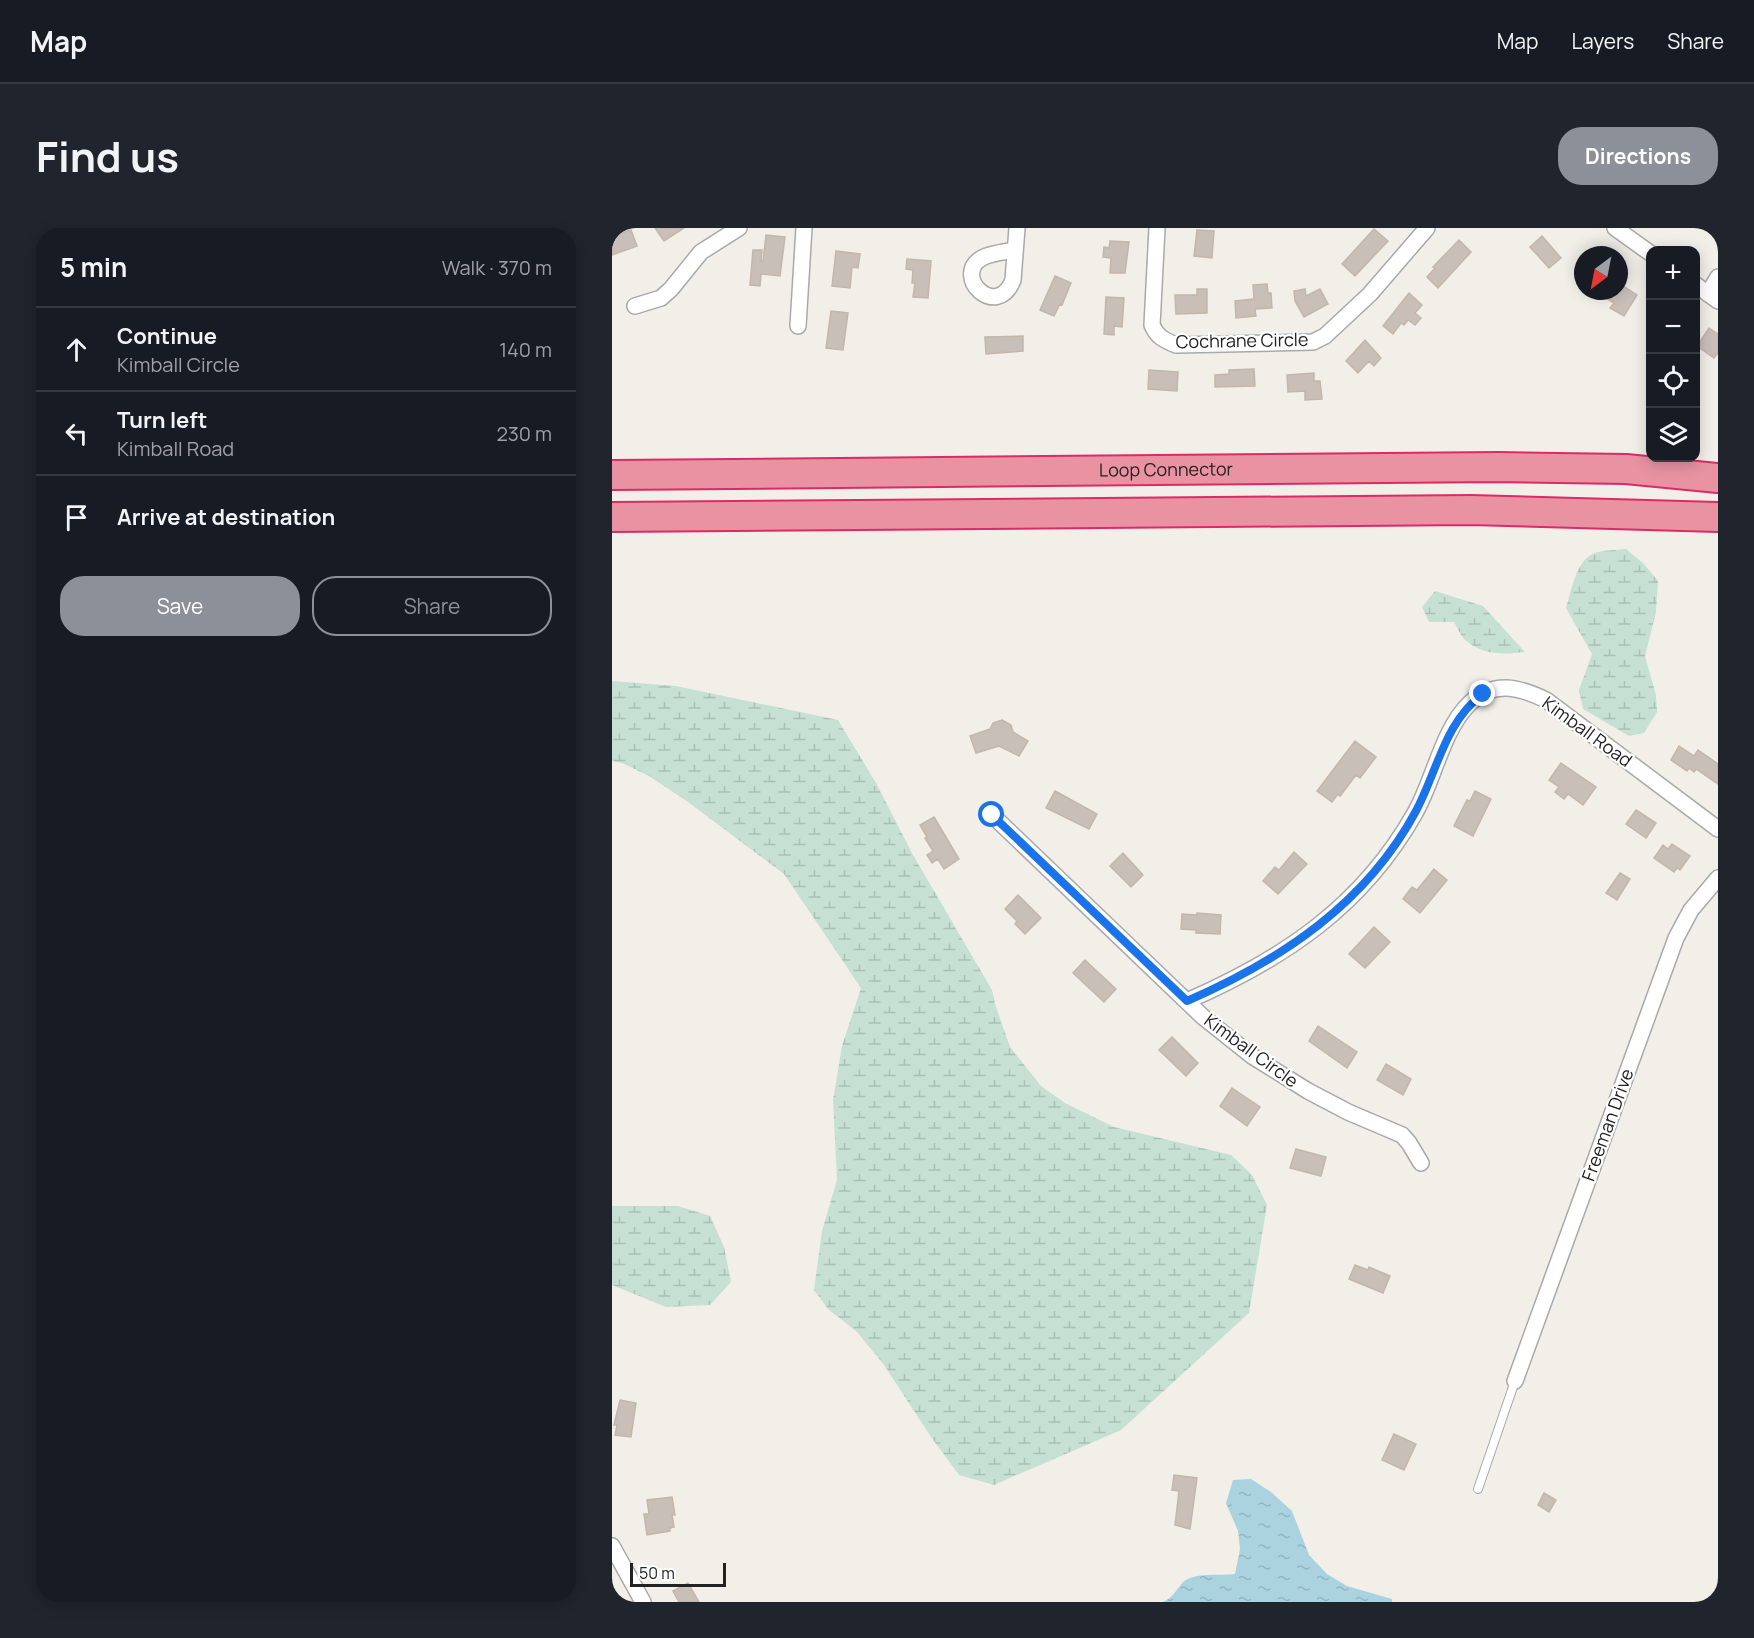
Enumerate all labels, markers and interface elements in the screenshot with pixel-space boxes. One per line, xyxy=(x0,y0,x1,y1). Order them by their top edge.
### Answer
text: Map xyxy=(30,22,87,60)
text: Map xyxy=(1497,27,1538,55)
text: Layers xyxy=(1571,27,1634,55)
text: Share xyxy=(1667,27,1724,55)
text: Find us xyxy=(36,127,179,185)
button: Directions xyxy=(1558,127,1718,185)
north arrow xyxy=(1574,246,1628,300)
map controls xyxy=(1646,246,1700,462)
button: + xyxy=(1646,246,1700,300)
text: 5 min xyxy=(60,249,127,285)
text: Walk · 370 m xyxy=(442,254,552,281)
button: − xyxy=(1646,300,1700,354)
text: Continue xyxy=(117,321,217,351)
street label: Cochrane Circle xyxy=(1175,327,1309,353)
icon: ahead xyxy=(60,333,93,366)
text: 140 m xyxy=(499,336,552,363)
text: Kimball Circle xyxy=(117,351,240,378)
button: locate xyxy=(1646,354,1700,408)
text: Turn left xyxy=(117,405,207,435)
button: layers xyxy=(1646,408,1700,462)
icon: left xyxy=(60,417,93,450)
text: 230 m xyxy=(496,420,552,447)
text: Kimball Road xyxy=(117,435,234,462)
street label: Loop Connector xyxy=(1099,456,1234,482)
icon: arrive xyxy=(60,501,93,534)
text: Arrive at destination xyxy=(117,502,335,532)
button: Save xyxy=(60,576,300,636)
button: Share xyxy=(312,576,552,636)
route end xyxy=(1469,680,1495,706)
street label: Kimball Road xyxy=(1538,690,1637,772)
route start xyxy=(978,801,1004,827)
street label: Kimball Circle xyxy=(1200,1008,1303,1092)
street label: Freeman Drive xyxy=(1576,1065,1638,1184)
scale bar xyxy=(630,1560,726,1588)
text: 50 m xyxy=(639,1562,675,1584)

